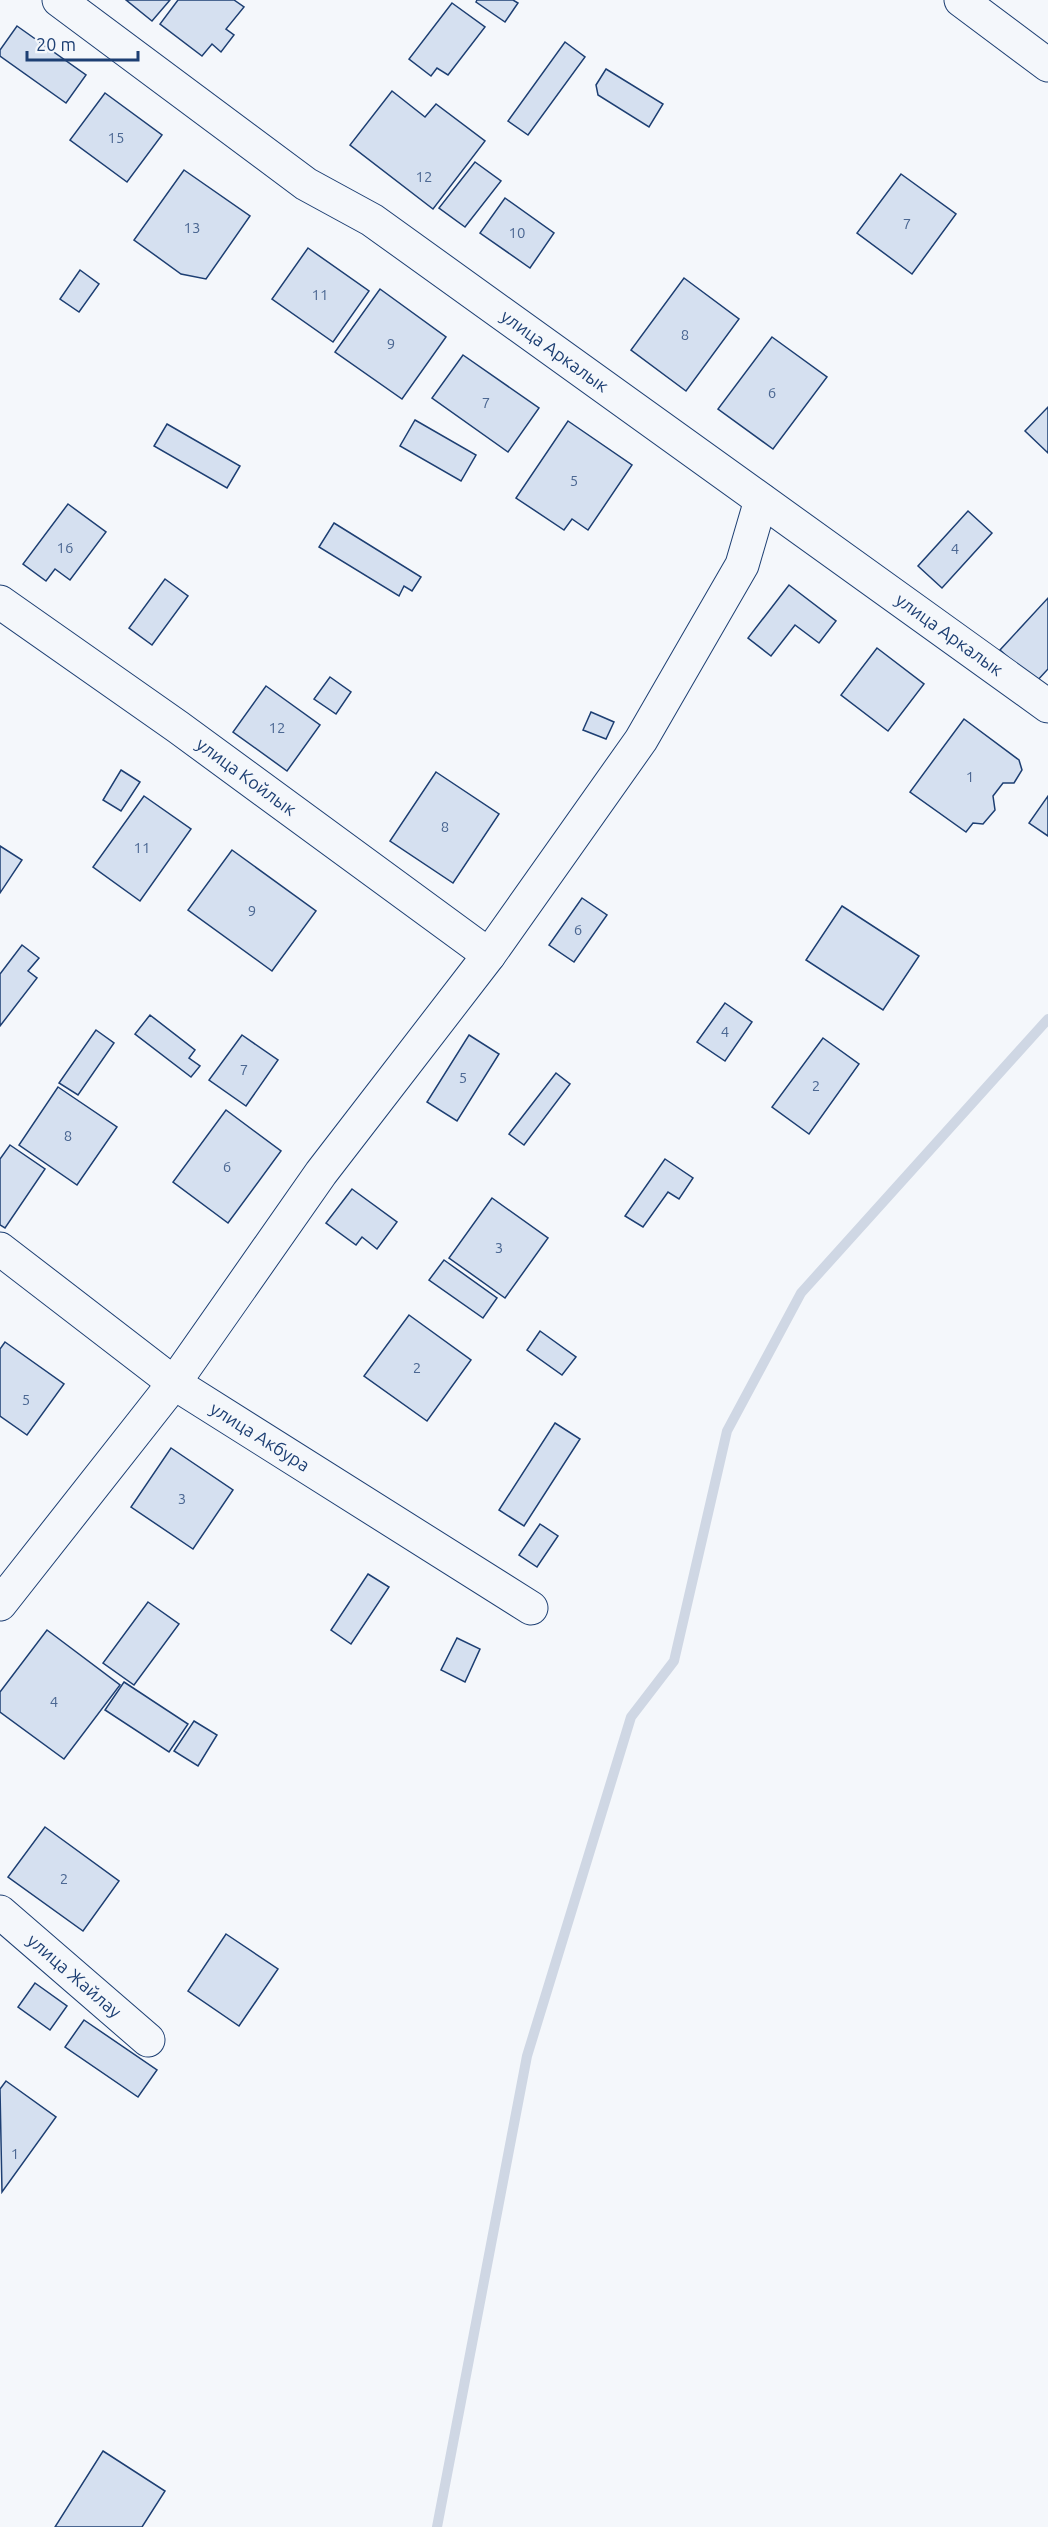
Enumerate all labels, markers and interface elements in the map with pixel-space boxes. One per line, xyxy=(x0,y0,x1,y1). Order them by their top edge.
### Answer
scale bar xyxy=(27,24,138,62)
text: 20 m xyxy=(36,34,76,54)
house number: 15 xyxy=(108,129,124,146)
house number: 12 xyxy=(416,168,432,185)
house number: 7 xyxy=(903,215,911,232)
house number: 13 xyxy=(184,219,200,236)
house number: 10 xyxy=(509,224,525,241)
house number: 11 xyxy=(312,286,328,303)
street label: улица Аркалык xyxy=(498,305,613,396)
house number: 8 xyxy=(681,326,689,343)
house number: 9 xyxy=(387,335,395,352)
house number: 6 xyxy=(768,384,776,401)
house number: 7 xyxy=(482,394,490,411)
house number: 5 xyxy=(570,472,578,489)
house number: 16 xyxy=(57,539,73,556)
house number: 4 xyxy=(951,540,959,557)
street label: улица Аркалык xyxy=(892,589,1007,679)
house number: 12 xyxy=(269,719,285,736)
street label: улица Койлык xyxy=(193,733,300,819)
house number: 1 xyxy=(966,768,974,785)
house number: 8 xyxy=(441,818,449,835)
house number: 11 xyxy=(134,839,150,856)
house number: 9 xyxy=(248,902,256,919)
house number: 6 xyxy=(574,921,582,938)
house number: 4 xyxy=(721,1023,729,1040)
house number: 7 xyxy=(240,1061,248,1078)
house number: 5 xyxy=(459,1069,467,1086)
house number: 2 xyxy=(812,1077,820,1094)
house number: 8 xyxy=(64,1127,72,1144)
house number: 6 xyxy=(223,1158,231,1175)
house number: 3 xyxy=(495,1239,503,1256)
house number: 2 xyxy=(413,1359,421,1376)
house number: 5 xyxy=(22,1391,30,1408)
street label: улица Акбура xyxy=(207,1398,314,1475)
house number: 3 xyxy=(178,1490,186,1507)
house number: 4 xyxy=(50,1693,58,1710)
house number: 2 xyxy=(60,1870,68,1887)
street label: улица Жайлау xyxy=(24,1929,126,2022)
house number: 1 xyxy=(11,2145,19,2162)

